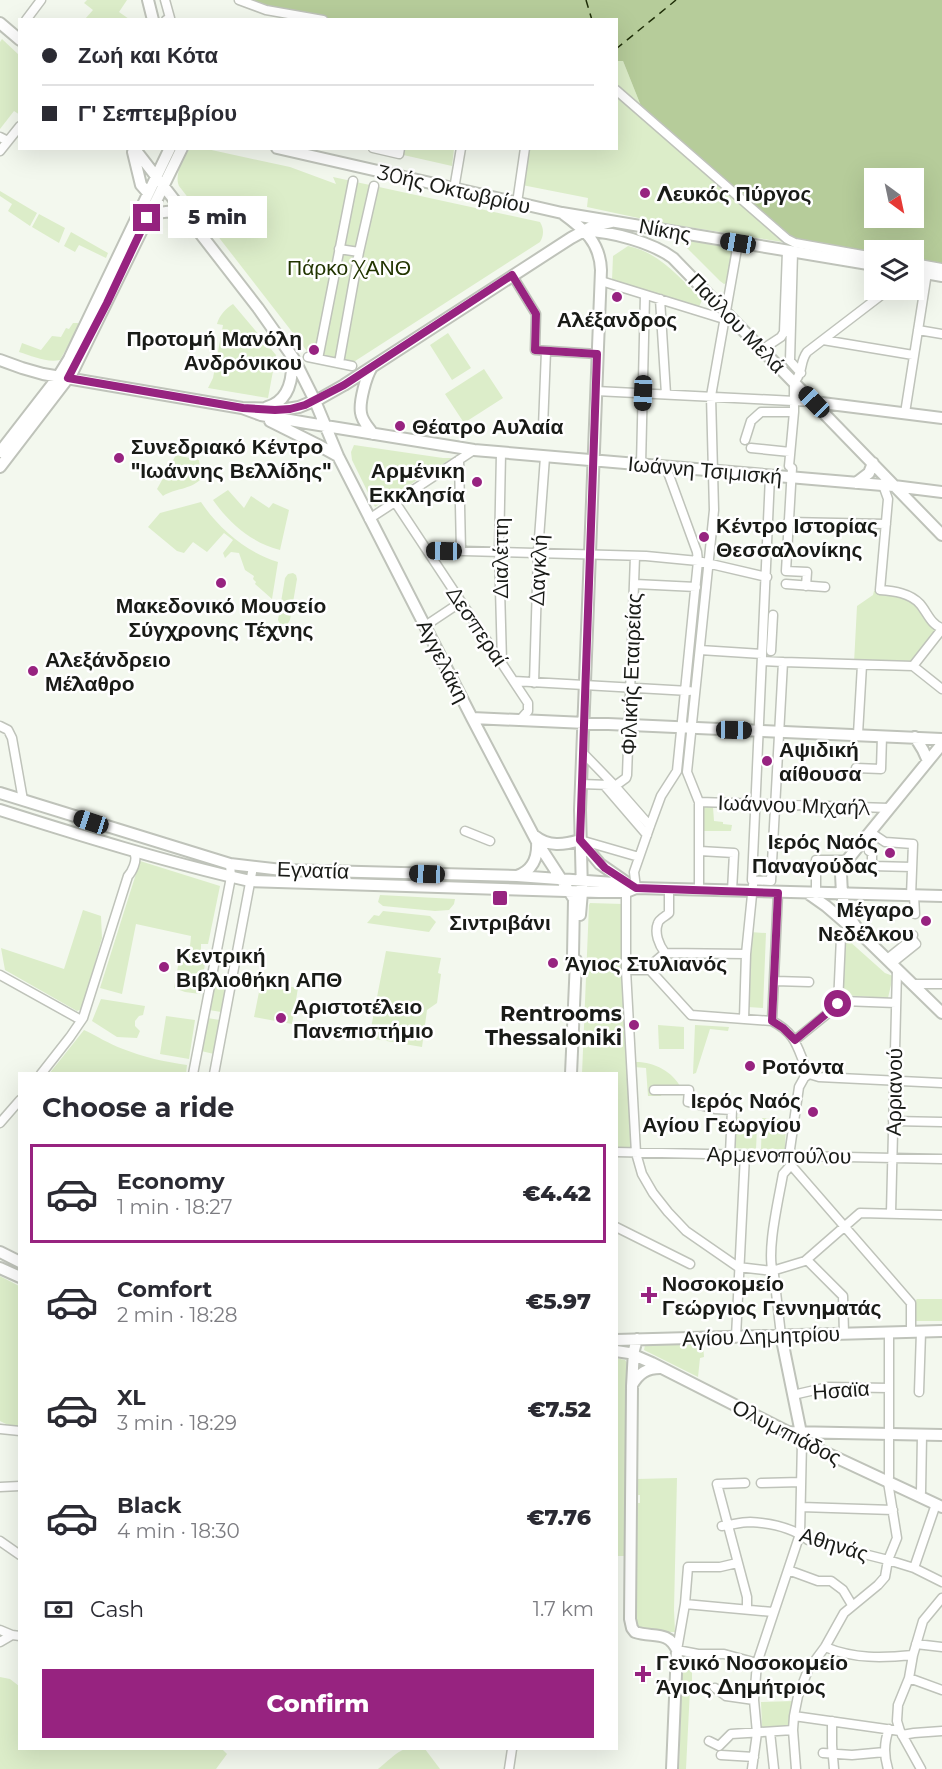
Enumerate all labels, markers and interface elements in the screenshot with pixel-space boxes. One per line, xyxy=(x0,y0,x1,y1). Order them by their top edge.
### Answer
text: Ζωή και Κότα xyxy=(78,42,218,69)
text: Γ' Σεπτεμβρίου xyxy=(78,100,237,127)
street label: 30ής Οκτωβρίου xyxy=(375,159,533,219)
north arrow xyxy=(864,168,924,228)
map controls xyxy=(864,168,924,300)
place label: Λευκός Πύργος xyxy=(656,181,811,206)
marker: Λευκός Πύργος xyxy=(638,186,652,200)
callout: 5 min xyxy=(168,197,267,239)
route end xyxy=(133,204,160,231)
text: 5 min xyxy=(188,205,247,229)
street label: Νίκης xyxy=(637,213,693,247)
car xyxy=(719,231,757,255)
button: layers xyxy=(864,240,924,300)
park label: Πάρκο ΧΑΝΘ xyxy=(287,255,411,280)
street label: Παύλου Μελά xyxy=(683,268,791,378)
marker: Αλέξανδρος xyxy=(610,290,624,304)
place label: Αλέξανδρος xyxy=(557,307,677,332)
place label: Προτομή Μανόλη Ανδρόνικου xyxy=(126,326,302,375)
marker: Προτομή Μανόλη Ανδρόνικου xyxy=(307,343,321,357)
car xyxy=(633,375,653,411)
car xyxy=(795,383,833,421)
place label: Θέατρο Αυλαία xyxy=(412,414,564,439)
marker: Θέατρο Αυλαία xyxy=(393,419,407,433)
place label: Συνεδριακό Κέντρο "Ιωάννης Βελλίδης" xyxy=(131,434,331,483)
marker: Συνεδριακό Κέντρο "Ιωάννης Βελλίδης" xyxy=(112,451,126,465)
street label: Ιωάννη Τσιμισκή xyxy=(627,451,783,489)
place label: Αρμένικη Εκκλησία xyxy=(369,458,465,507)
marker: Αρμένικη Εκκλησία xyxy=(470,475,484,489)
place label: Κέντρο Ιστορίας Θεσσαλονίκης xyxy=(716,513,878,562)
street label: Διαλέττη xyxy=(488,518,513,598)
marker: Κέντρο Ιστορίας Θεσσαλονίκης xyxy=(697,530,711,544)
street label: Δαγκλή xyxy=(524,534,552,606)
car xyxy=(426,542,462,560)
marker: Μακεδονικό Μουσείο Σύγχρονης Τέχνης xyxy=(214,576,228,590)
street label: Δεσπεραί xyxy=(441,581,513,671)
street label: Φιλικής Εταιρείας xyxy=(616,592,646,756)
place label: Μακεδονικό Μουσείο Σύγχρονης Τέχνης xyxy=(116,593,326,642)
street label: Αγγελάκη xyxy=(412,615,474,707)
place label: Αλεξάνδρειο Μέλαθρο xyxy=(45,647,171,696)
marker: Αλεξάνδρειο Μέλαθρο xyxy=(26,664,40,678)
car xyxy=(716,721,752,739)
place label: Αψιδική αίθουσα xyxy=(779,737,862,786)
marker: Αψιδική αίθουσα xyxy=(760,754,774,768)
street label: Ιωάννου Μιχαήλ xyxy=(717,790,871,820)
car xyxy=(71,808,111,836)
place label: Ιερός Ναός Παναγούδας xyxy=(752,829,878,878)
marker: Ιερός Ναός Παναγούδας xyxy=(883,846,897,860)
street label: Εγνατία xyxy=(276,856,350,884)
car xyxy=(409,864,445,884)
marker: Σιντριβάνι xyxy=(491,889,509,907)
place label: Μέγαρο Νεδέλκου xyxy=(818,897,914,946)
place label: Σιντριβάνι xyxy=(449,910,551,935)
marker: Μέγαρο Νεδέλκου xyxy=(919,914,933,928)
place label: Κεντρική Βιβλιοθήκη ΑΠΘ xyxy=(176,943,342,992)
place label: Άγιος Στυλιανός xyxy=(565,951,727,976)
marker: Άγιος Στυλιανός xyxy=(546,956,560,970)
marker: Κεντρική Βιβλιοθήκη ΑΠΘ xyxy=(157,960,171,974)
route start xyxy=(824,990,851,1017)
place label: Αριστοτέλειο Πανεπιστήμιο xyxy=(293,994,434,1043)
place label: Rentrooms Thessaloniki xyxy=(485,1001,622,1050)
marker: Αριστοτέλειο Πανεπιστήμιο xyxy=(274,1011,288,1025)
marker: Rentrooms Thessaloniki xyxy=(627,1018,641,1032)
street label: Αρριανού xyxy=(881,1048,907,1136)
place label: Ροτόντα xyxy=(762,1054,844,1079)
marker: Ροτόντα xyxy=(743,1059,757,1073)
place label: Ιερός Ναός Αγίου Γεωργίου xyxy=(642,1088,801,1137)
text: Choose a ride xyxy=(42,1091,234,1124)
marker: Ιερός Ναός Αγίου Γεωργίου xyxy=(806,1105,820,1119)
street label: Αρμενοπούλου xyxy=(706,1141,852,1169)
icon: car xyxy=(45,1167,99,1221)
text: Economy xyxy=(117,1168,225,1195)
text: €4.42 xyxy=(522,1180,591,1207)
text: 1 min · 18:27 xyxy=(117,1195,232,1219)
place label: Νοσοκομείο Γεώργιος Γεννηματάς xyxy=(662,1271,881,1320)
icon: car xyxy=(45,1275,99,1329)
text: Comfort xyxy=(117,1276,212,1303)
marker: Νοσοκομείο Γεώργιος Γεννηματάς xyxy=(640,1286,658,1304)
text: €5.97 xyxy=(525,1288,591,1315)
text: 2 min · 18:28 xyxy=(117,1303,238,1327)
street label: Αγίου Δημητρίου xyxy=(682,1321,840,1351)
street label: Ησαϊα xyxy=(812,1376,870,1404)
icon: car xyxy=(45,1383,99,1437)
text: XL xyxy=(117,1384,146,1411)
street label: Ολυμπιάδος xyxy=(728,1394,846,1470)
text: €7.52 xyxy=(527,1396,591,1423)
text: 3 min · 18:29 xyxy=(117,1411,237,1435)
icon: car xyxy=(45,1491,99,1545)
text: Black xyxy=(117,1492,181,1519)
text: €7.76 xyxy=(527,1504,591,1531)
text: 4 min · 18:30 xyxy=(117,1519,240,1543)
street label: Αθηνάς xyxy=(797,1522,871,1566)
icon: cash xyxy=(42,1593,75,1626)
text: Cash xyxy=(90,1596,144,1623)
text: 1.7 km xyxy=(533,1597,594,1621)
place label: Γενικό Νοσοκομείο Άγιος Δημήτριος xyxy=(656,1650,848,1699)
marker: Γενικό Νοσοκομείο Άγιος Δημήτριος xyxy=(634,1665,652,1683)
button: Confirm xyxy=(42,1669,594,1738)

